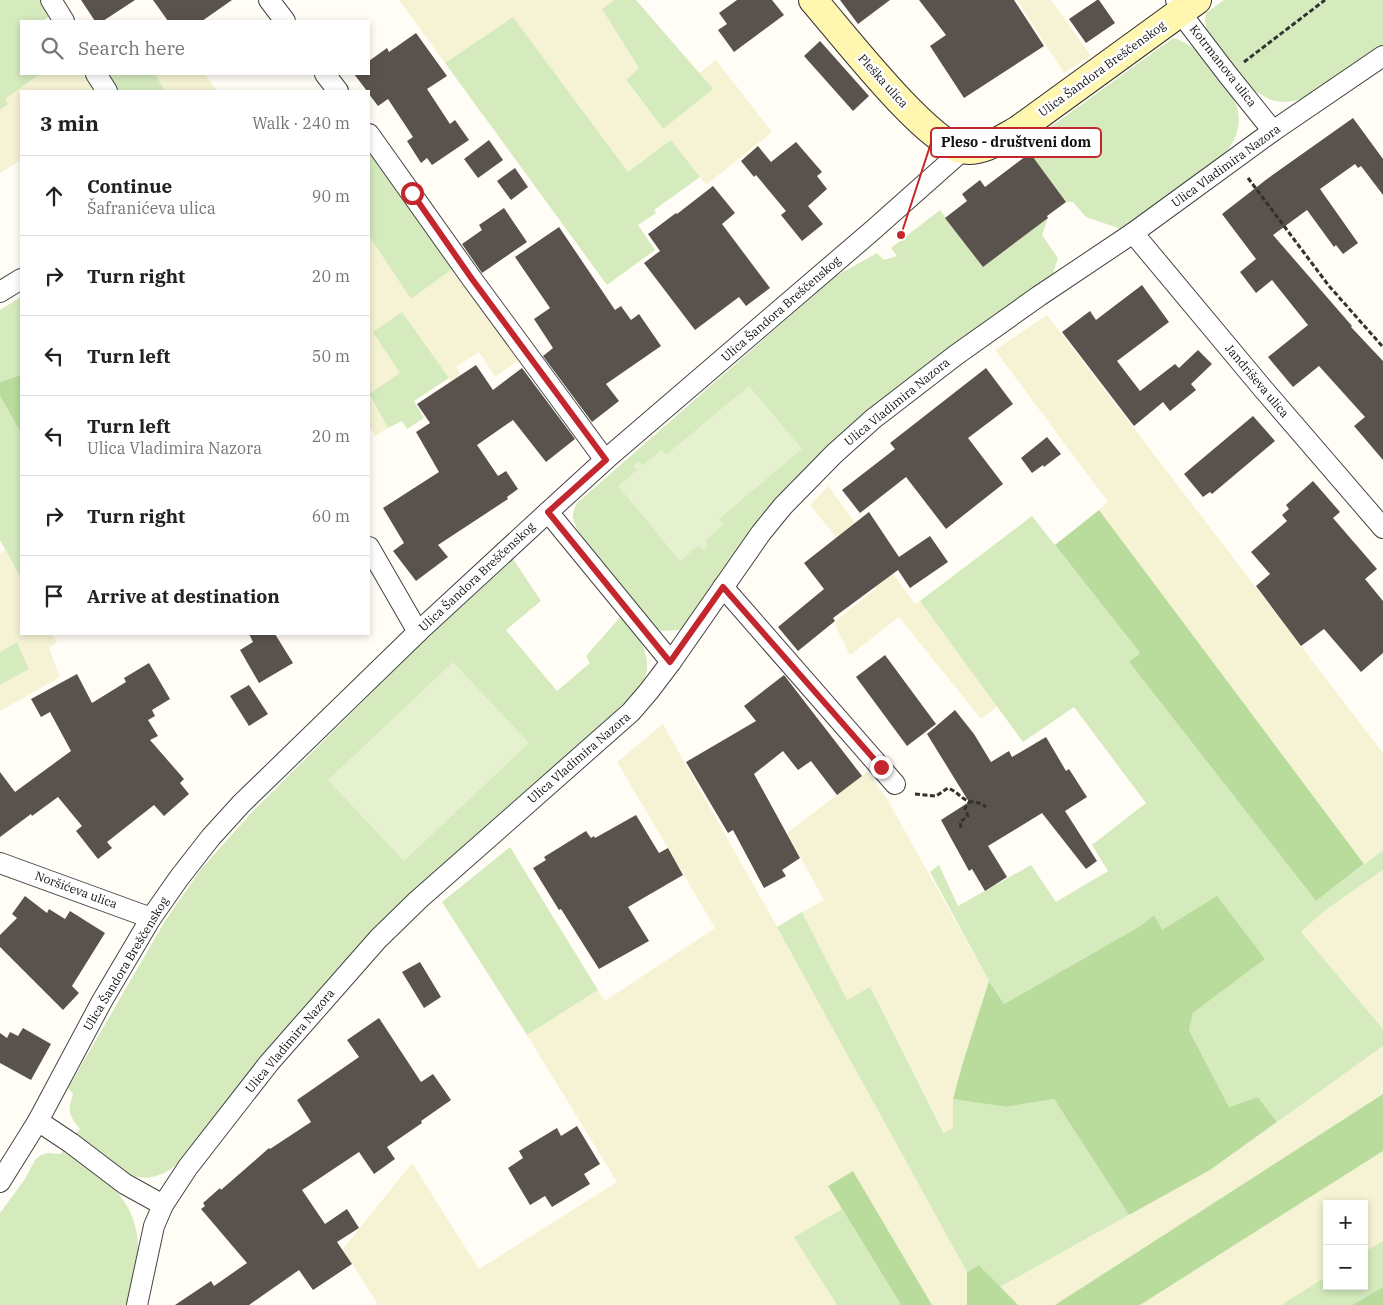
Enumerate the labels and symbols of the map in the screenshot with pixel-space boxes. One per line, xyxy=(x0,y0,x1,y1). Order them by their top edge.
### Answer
street label: Ulica Šandora Breščenskog xyxy=(1035,17,1169,120)
street label: Kotrmanova ulica xyxy=(1187,22,1260,110)
street label: Pleška ulica xyxy=(855,51,912,111)
street label: Ulica Vladimira Nazora xyxy=(1168,121,1284,210)
callout: Pleso - društveni dom xyxy=(931,128,1101,157)
text: Pleso - društveni dom xyxy=(941,133,1091,151)
route start xyxy=(401,182,424,205)
street label: Ulica Šandora Breščenskog xyxy=(718,252,844,365)
street label: Jandriševa ulica xyxy=(1222,341,1293,421)
street label: Ulica Vladimira Nazora xyxy=(841,354,953,449)
street label: Ulica Šandora Breščenskog xyxy=(415,518,538,634)
street label: Ulica Vladimira Nazora xyxy=(524,709,633,806)
route end xyxy=(870,756,893,779)
street label: Noršićeva ulica xyxy=(33,868,120,912)
street label: Ulica Šandora Breščenskog xyxy=(80,894,172,1033)
street label: Ulica Vladimira Nazora xyxy=(242,985,338,1096)

